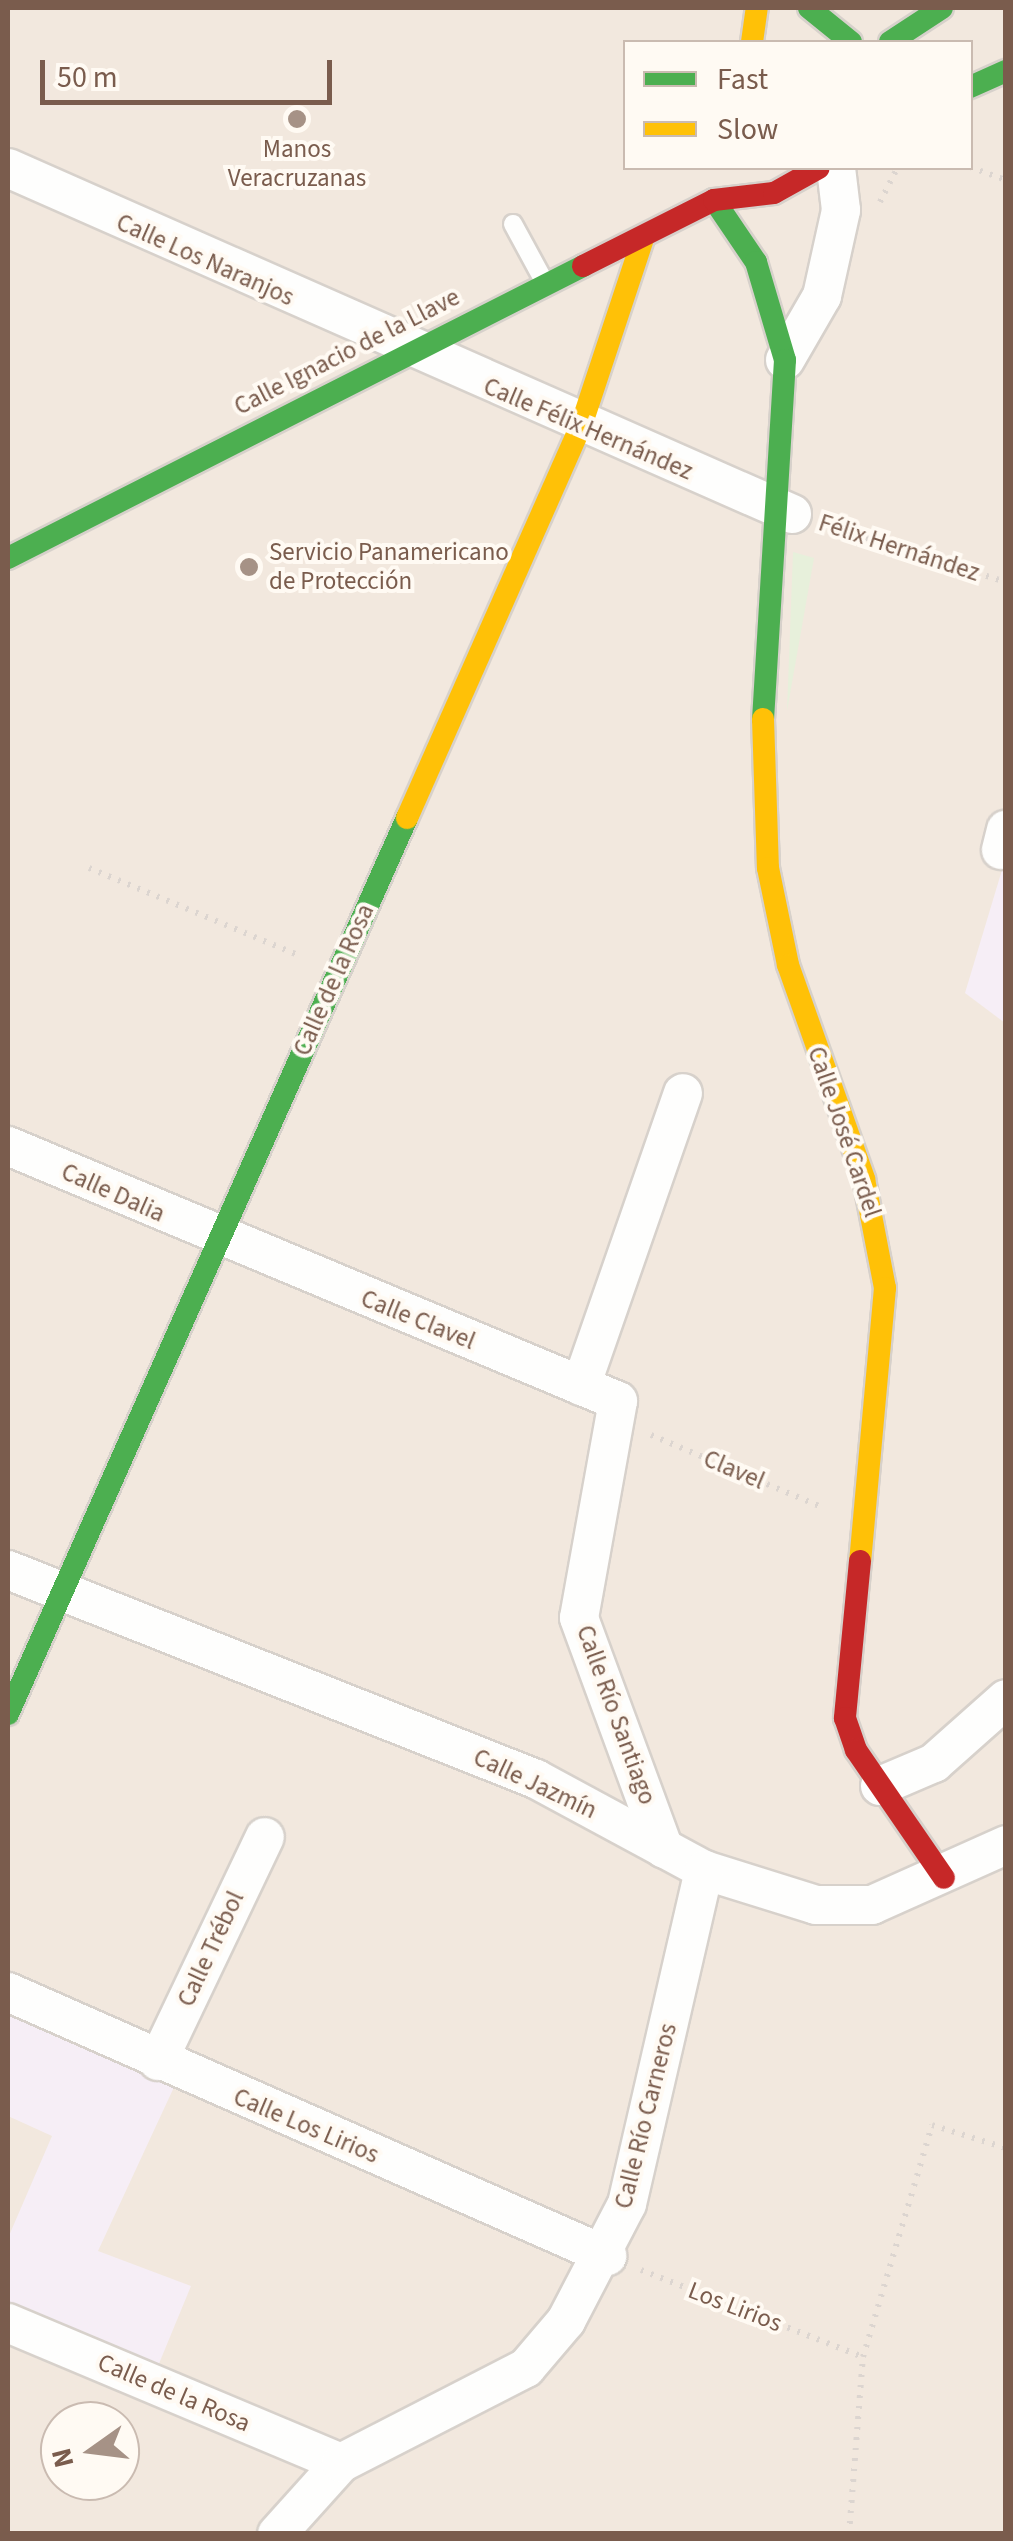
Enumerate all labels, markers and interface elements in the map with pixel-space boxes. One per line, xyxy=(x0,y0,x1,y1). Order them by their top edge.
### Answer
scale bar xyxy=(45,40,338,102)
legend xyxy=(623,40,973,170)
text: 50 m xyxy=(57,56,118,99)
text: Fast xyxy=(717,58,768,101)
marker: Manos Veracruzanas xyxy=(286,108,308,130)
text: Slow xyxy=(717,108,778,151)
place label: Manos Veracruzanas xyxy=(228,135,366,194)
street label: Calle Los Naranjos xyxy=(112,207,298,313)
street label: Calle Ignacio de la Llave xyxy=(229,282,465,422)
street label: Calle Félix Hernández xyxy=(479,371,697,487)
street label: Félix Hernández xyxy=(815,508,983,588)
place label: Servicio Panamericano de Protección xyxy=(269,538,509,597)
marker: Servicio Panamericano de Protección xyxy=(238,556,260,578)
street label: Calle de la Rosa xyxy=(287,900,381,1060)
street label: Calle José Cardel xyxy=(801,1043,887,1221)
street label: Calle Dalia xyxy=(57,1157,169,1229)
street label: Calle Clavel xyxy=(356,1283,480,1357)
street label: Clavel xyxy=(699,1444,769,1496)
street label: Calle Río Santiago xyxy=(570,1621,662,1809)
street label: Calle Jazmín xyxy=(468,1742,602,1826)
street label: Calle Trébol xyxy=(171,1887,251,2011)
street label: Calle Río Carneros xyxy=(608,2020,684,2212)
street label: Calle Los Lirios xyxy=(229,2082,383,2170)
street label: Los Lirios xyxy=(684,2275,786,2339)
street label: Calle de la Rosa xyxy=(93,2347,255,2439)
north arrow xyxy=(40,2401,140,2501)
text: N xyxy=(41,2444,84,2472)

